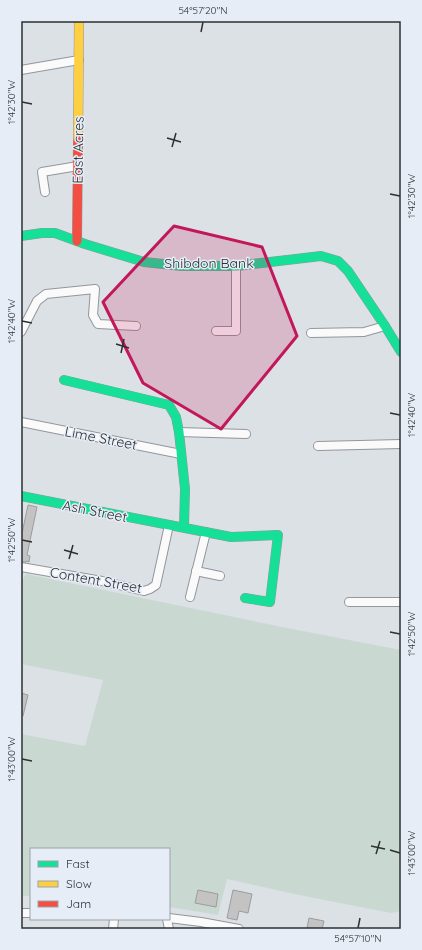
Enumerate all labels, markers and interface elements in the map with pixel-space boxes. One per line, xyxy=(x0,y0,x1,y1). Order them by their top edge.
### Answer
text: 54°57'20"N xyxy=(178,4,228,17)
text: 1°42'30"W xyxy=(5,79,18,124)
street label: East Acres xyxy=(68,116,88,184)
text: 1°42'30"W xyxy=(405,173,418,218)
street label: Shibdon Bank xyxy=(164,254,254,272)
text: 1°42'40"W xyxy=(5,298,18,343)
text: 1°42'40"W xyxy=(405,392,418,437)
street label: Lime Street xyxy=(63,422,139,454)
street label: Ash Street xyxy=(61,496,129,526)
text: 1°42'50"W xyxy=(5,517,18,562)
street label: Content Street xyxy=(49,563,144,597)
text: 1°42'50"W xyxy=(405,611,418,656)
text: 1°43'00"W xyxy=(5,736,18,781)
text: 1°43'00"W xyxy=(405,830,418,875)
legend xyxy=(30,848,170,920)
text: Fast xyxy=(66,856,90,871)
text: Slow xyxy=(66,876,92,891)
text: Jam xyxy=(66,896,91,911)
text: 54°57'10"N xyxy=(334,932,382,945)

